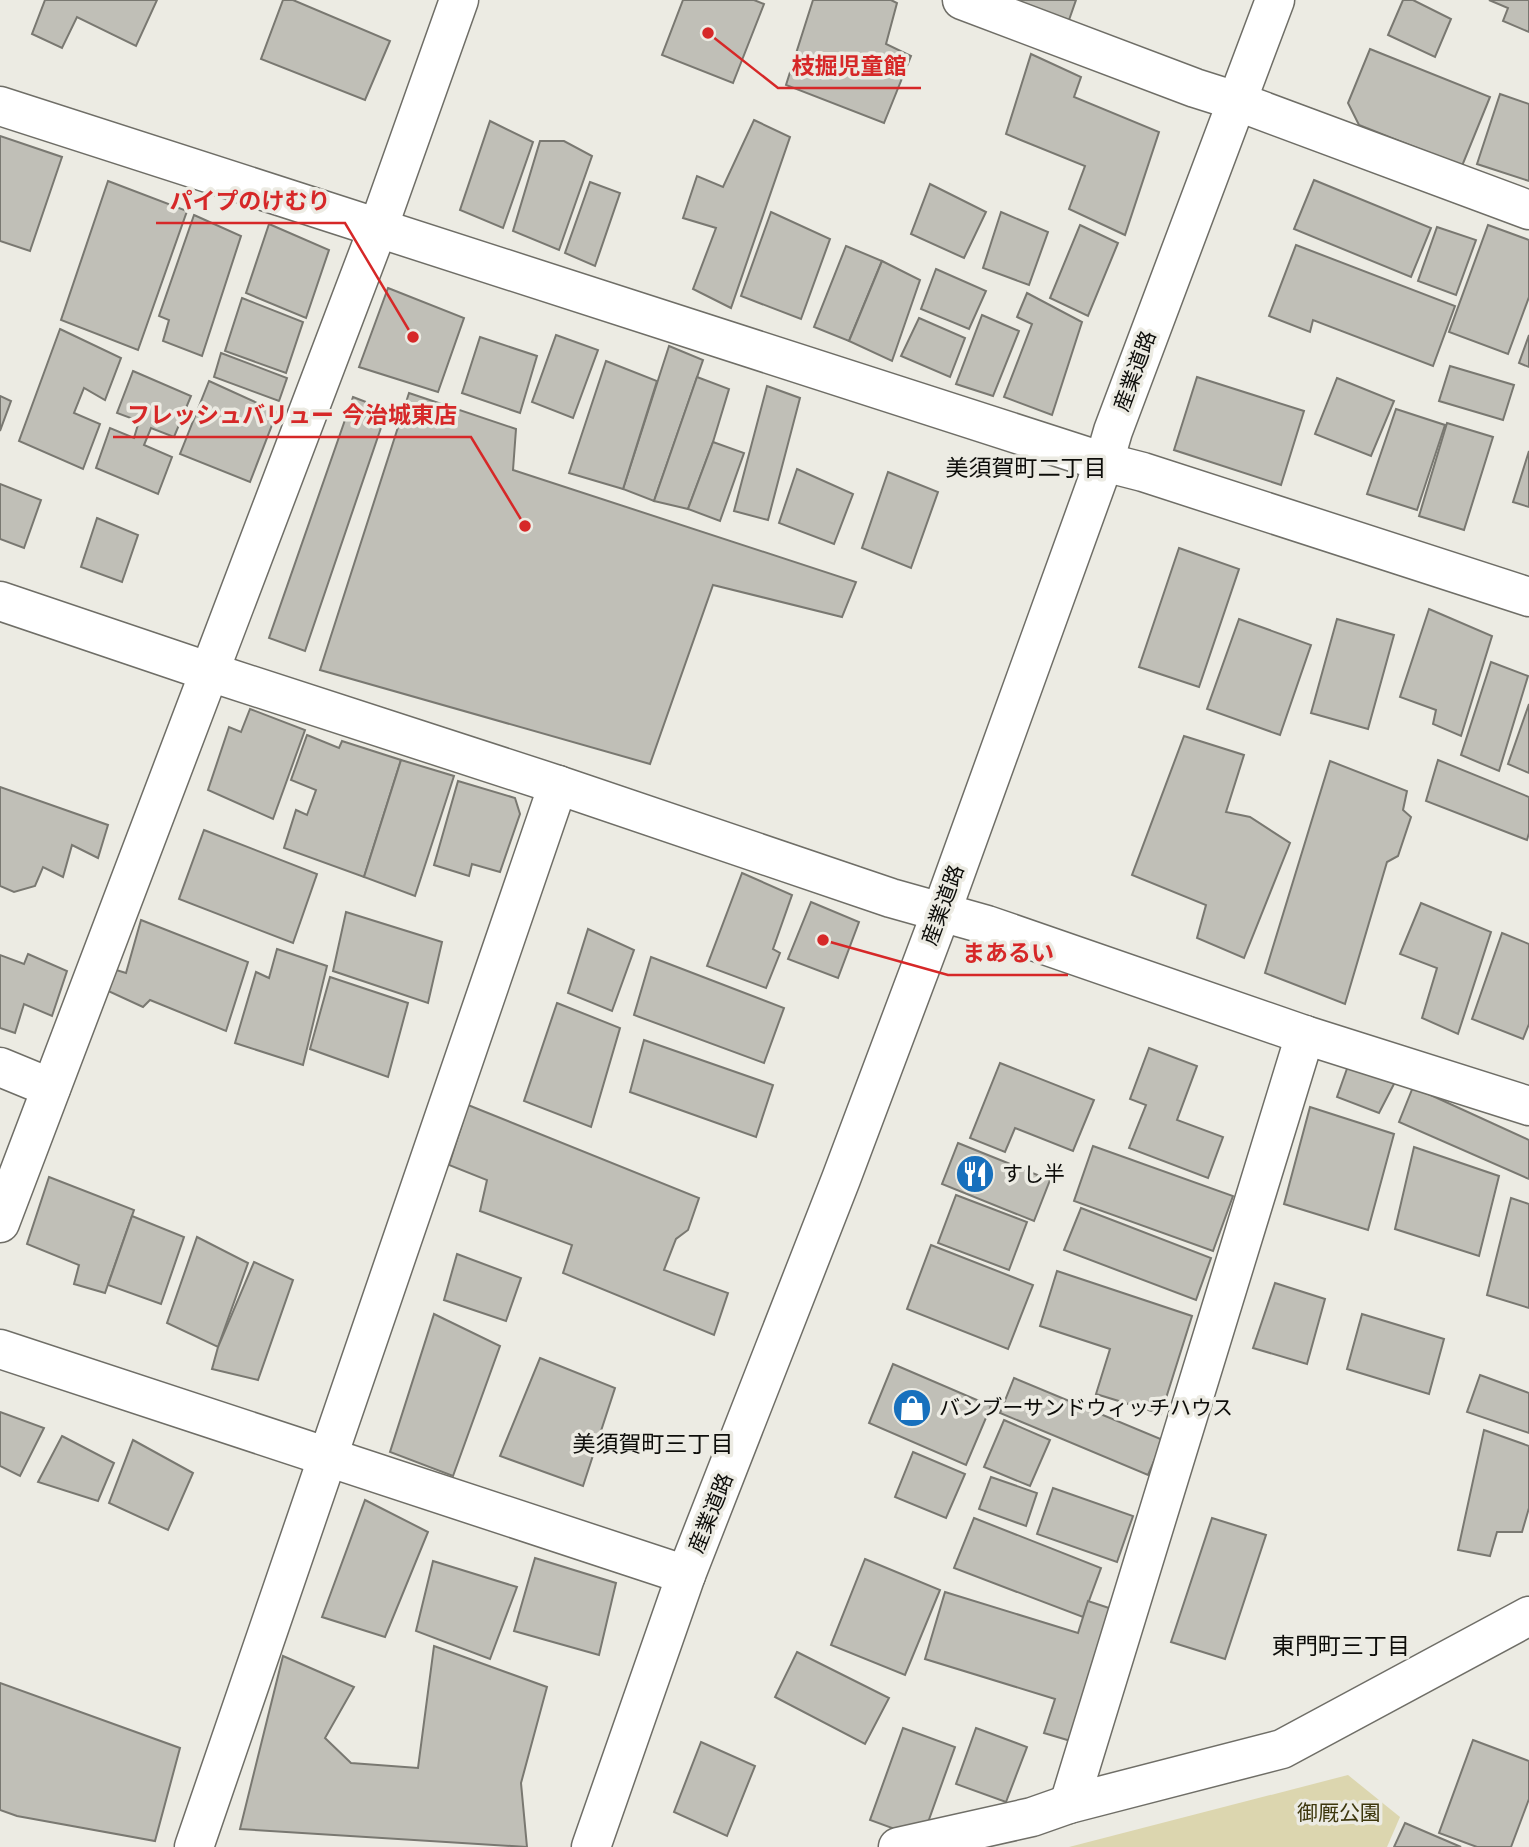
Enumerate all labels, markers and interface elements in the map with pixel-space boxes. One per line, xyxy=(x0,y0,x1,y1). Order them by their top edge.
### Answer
callout: 枝掘児童館 xyxy=(778,44,921,88)
text: 枝掘児童館 xyxy=(792,53,907,79)
callout: パイプのけむり xyxy=(156,179,345,223)
text: パイプのけむり xyxy=(170,188,331,214)
street label: 産業道路 xyxy=(1109,327,1161,415)
callout: フレッシュバリュー 今治城東店 xyxy=(113,393,471,437)
text: フレッシュバリュー 今治城東店 xyxy=(127,402,457,428)
district label: 美須賀町二丁目 xyxy=(946,455,1107,481)
street label: 産業道路 xyxy=(917,861,969,949)
callout: まあるい xyxy=(948,931,1068,975)
text: まあるい xyxy=(962,940,1054,966)
restaurant icon: すし半 xyxy=(954,1153,996,1195)
place label: すし半 xyxy=(1002,1162,1065,1186)
shop icon: バンブーサンドウィッチハウス xyxy=(891,1387,933,1429)
place label: バンブーサンドウィッチハウス xyxy=(939,1396,1233,1420)
district label: 美須賀町三丁目 xyxy=(573,1431,734,1457)
street label: 産業道路 xyxy=(684,1470,738,1556)
district label: 東門町三丁目 xyxy=(1272,1633,1410,1659)
park label: 御厩公園 xyxy=(1297,1801,1381,1825)

